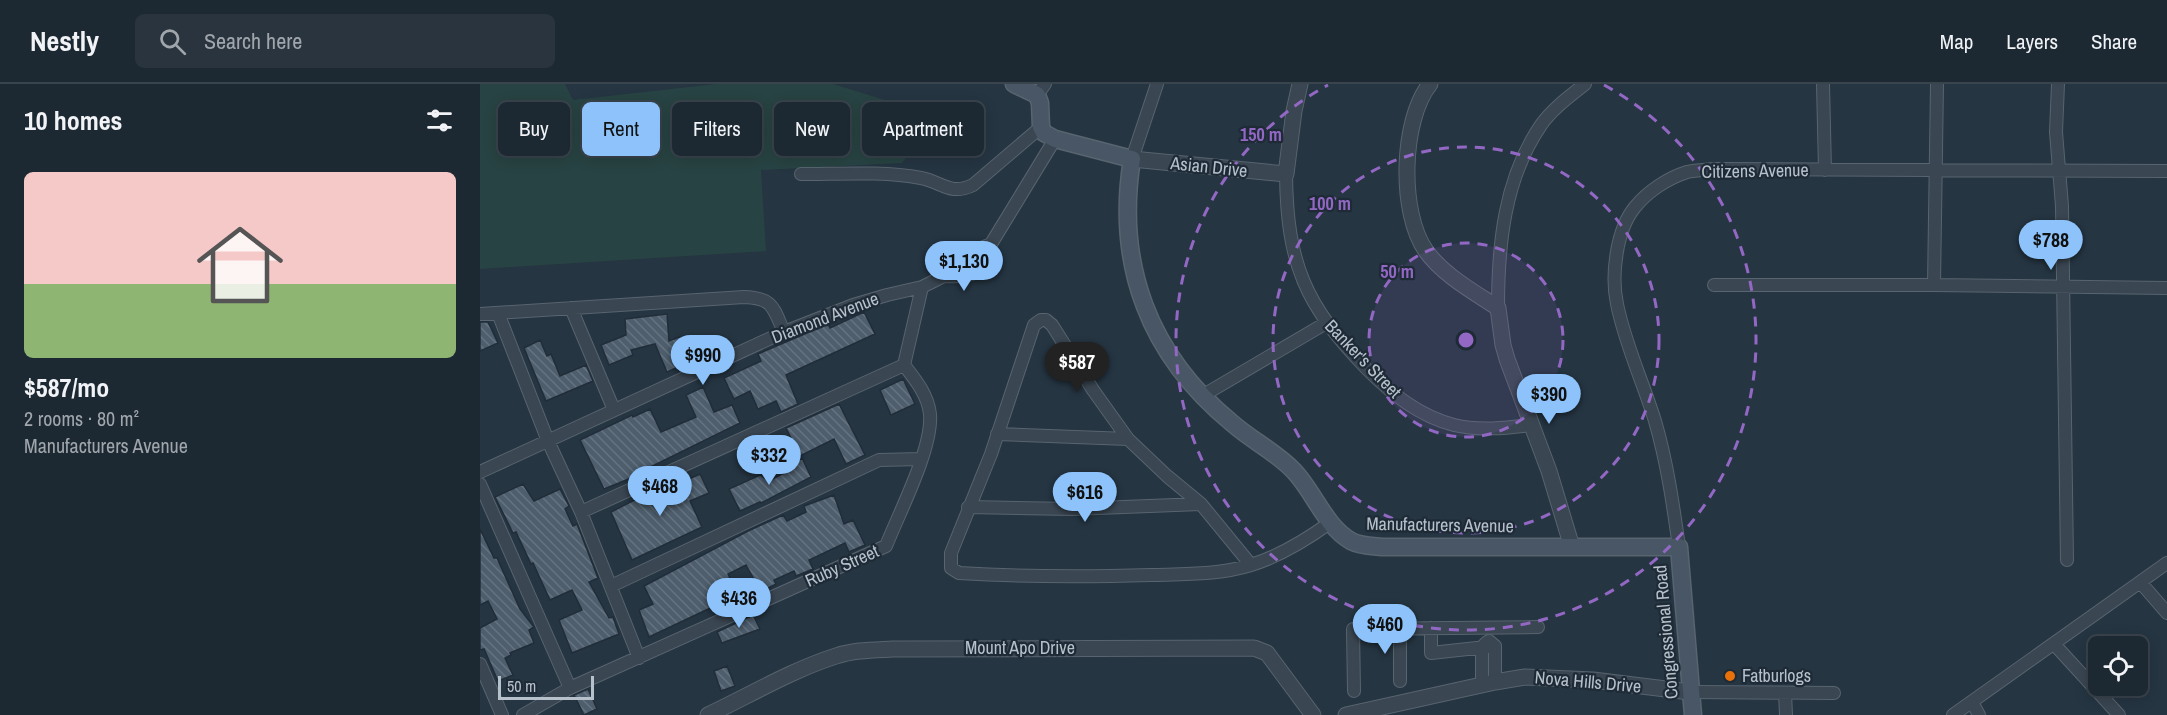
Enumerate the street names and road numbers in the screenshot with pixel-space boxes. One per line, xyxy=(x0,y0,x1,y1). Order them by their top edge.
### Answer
street label: Asian Drive xyxy=(1168,150,1249,183)
street label: Citizens Avenue xyxy=(1701,157,1809,184)
street label: Diamond Avenue xyxy=(768,286,882,349)
street label: Banker's Street xyxy=(1319,314,1407,403)
street label: Manufacturers Avenue xyxy=(1366,511,1514,538)
street label: Ruby Street xyxy=(801,538,882,593)
street label: Congressional Road xyxy=(1647,564,1684,700)
street label: Mount Apo Drive xyxy=(965,635,1075,660)
street label: Nova Hills Drive xyxy=(1534,664,1642,699)

